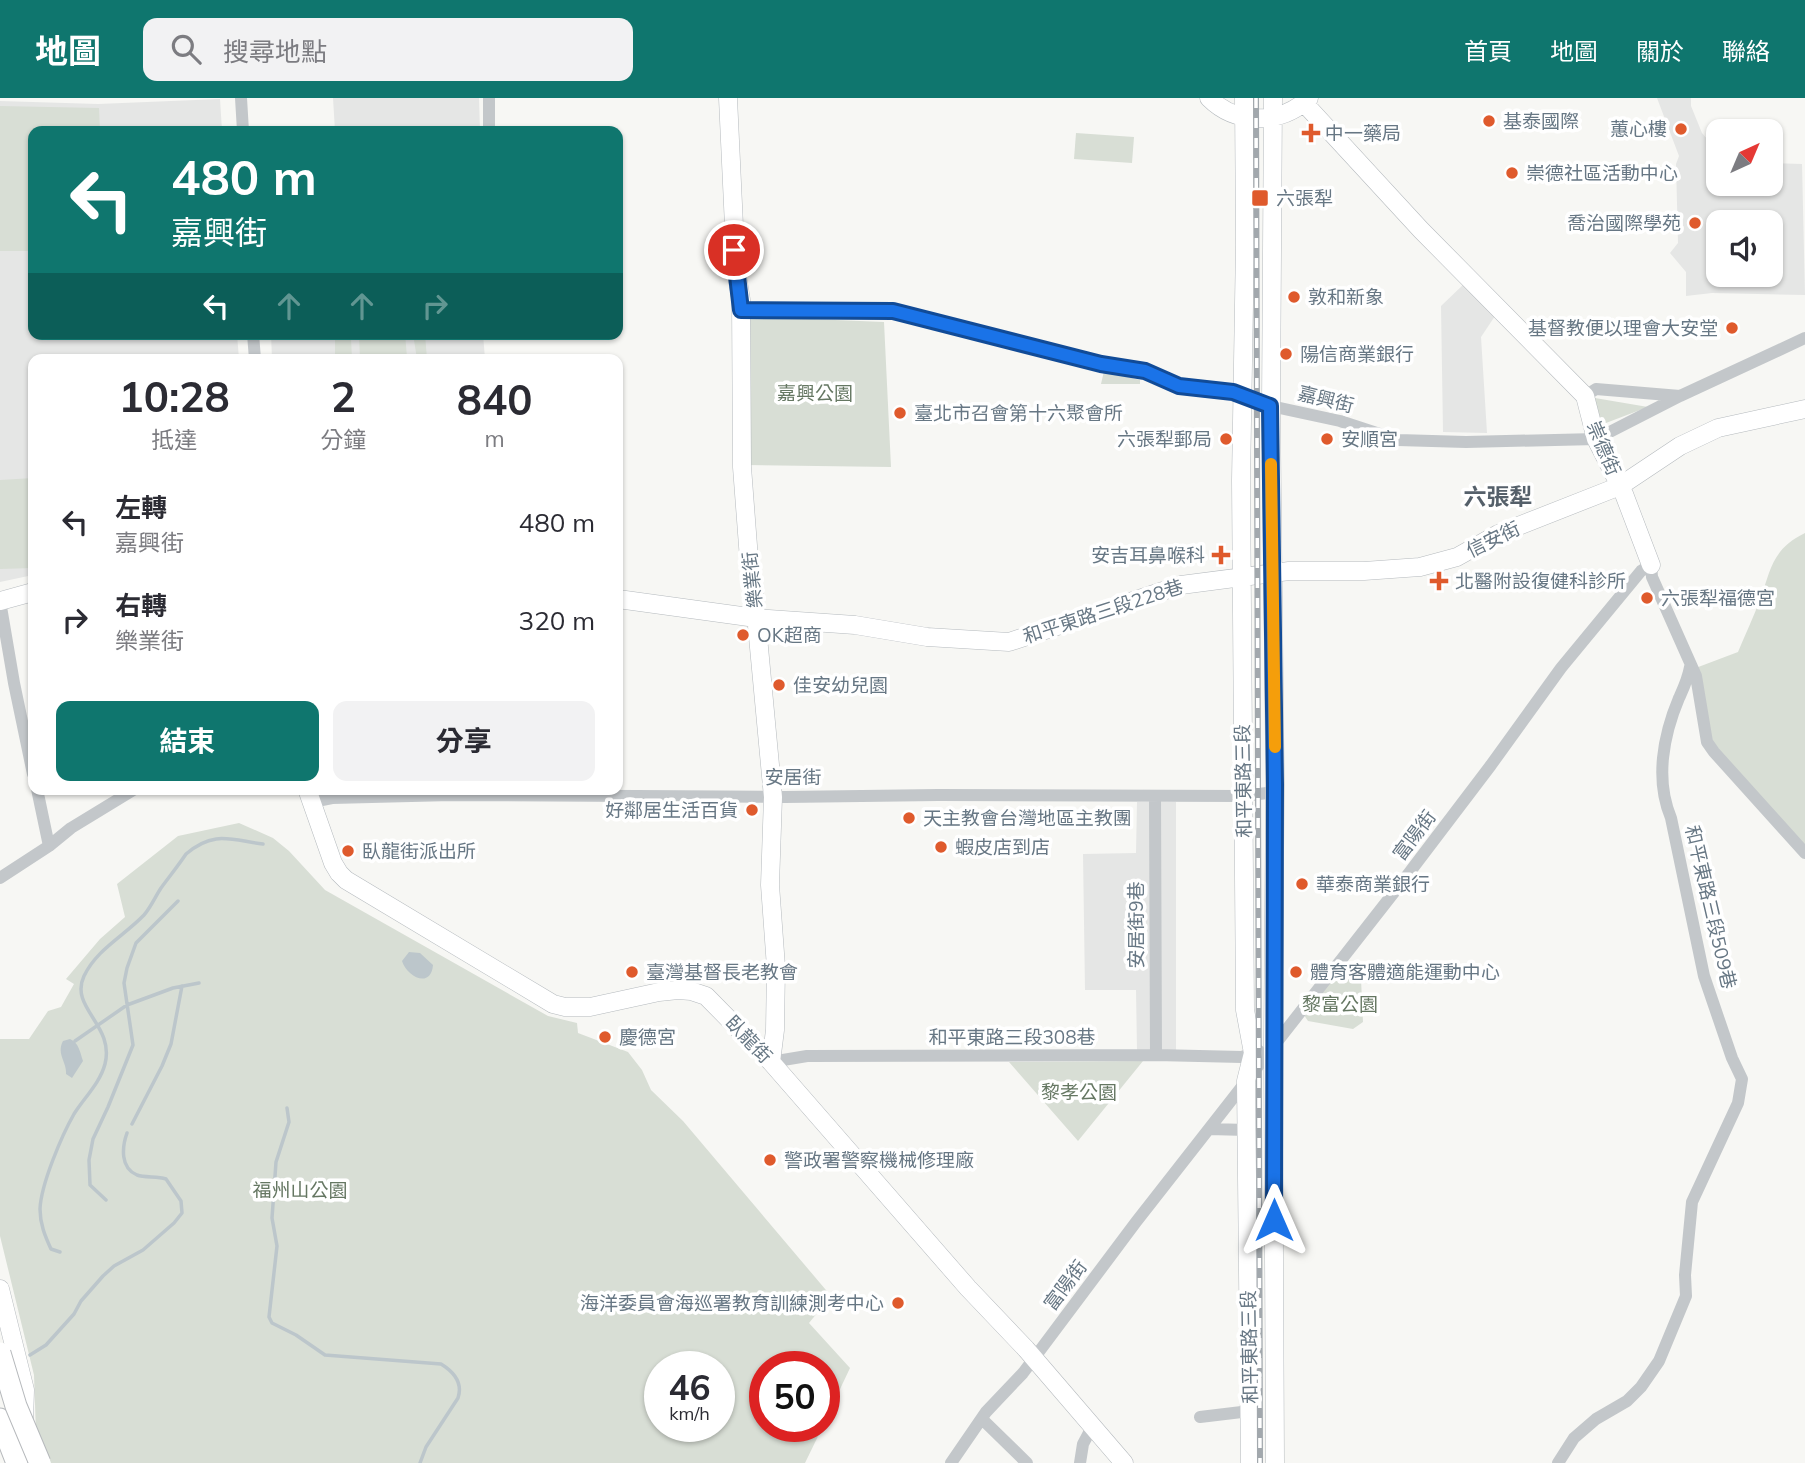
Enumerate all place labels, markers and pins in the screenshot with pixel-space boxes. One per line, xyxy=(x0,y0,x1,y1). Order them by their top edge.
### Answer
place label: 基泰國際 xyxy=(1503,109,1579,133)
marker: 基泰國際 xyxy=(1481,113,1497,129)
place label: 蕙心樓 xyxy=(1610,117,1667,141)
place label: 中一藥局 xyxy=(1325,121,1401,145)
marker: 蕙心樓 xyxy=(1673,121,1689,137)
marker: 中一藥局 xyxy=(1303,125,1319,141)
place label: 崇德社區活動中心 xyxy=(1526,161,1678,185)
marker: 崇德社區活動中心 xyxy=(1504,165,1520,181)
place label: 六張犁 xyxy=(1276,186,1333,210)
marker: 六張犁 xyxy=(1250,188,1270,208)
place label: 喬治國際學苑 xyxy=(1567,211,1681,235)
marker: 喬治國際學苑 xyxy=(1687,215,1703,231)
pin xyxy=(704,220,764,280)
place label: 敦和新象 xyxy=(1308,285,1384,309)
marker: 敦和新象 xyxy=(1286,289,1302,305)
place label: 基督教便以理會大安堂 xyxy=(1528,316,1718,340)
marker: 基督教便以理會大安堂 xyxy=(1724,320,1740,336)
place label: 陽信商業銀行 xyxy=(1300,342,1414,366)
marker: 陽信商業銀行 xyxy=(1278,346,1294,362)
place label: 臺北市召會第十六聚會所 xyxy=(914,401,1123,425)
marker: 臺北市召會第十六聚會所 xyxy=(892,405,908,421)
place label: 六張犁郵局 xyxy=(1117,427,1212,451)
place label: 安順宮 xyxy=(1341,427,1398,451)
marker: 六張犁郵局 xyxy=(1218,431,1234,447)
marker: 安順宮 xyxy=(1319,431,1335,447)
place label: 安吉耳鼻喉科 xyxy=(1091,543,1205,567)
marker: 安吉耳鼻喉科 xyxy=(1211,545,1231,565)
place label: 北醫附設復健科診所 xyxy=(1455,569,1626,593)
marker: 北醫附設復健科診所 xyxy=(1429,571,1449,591)
place label: 六張犁福德宮 xyxy=(1661,586,1775,610)
marker: 六張犁福德宮 xyxy=(1639,590,1655,606)
place label: OK超商 xyxy=(757,623,822,647)
marker: OK超商 xyxy=(735,627,751,643)
place label: 佳安幼兒園 xyxy=(793,673,888,697)
marker: 佳安幼兒園 xyxy=(771,677,787,693)
place label: 好鄰居生活百貨 xyxy=(605,798,738,822)
marker: 好鄰居生活百貨 xyxy=(744,802,760,818)
place label: 天主教會台灣地區主教團 xyxy=(923,806,1132,830)
marker: 天主教會台灣地區主教團 xyxy=(901,810,917,826)
place label: 蝦皮店到店 xyxy=(955,835,1050,859)
place label: 臥龍街派出所 xyxy=(362,839,476,863)
marker: 蝦皮店到店 xyxy=(933,839,949,855)
marker: 臥龍街派出所 xyxy=(340,843,356,859)
place label: 華泰商業銀行 xyxy=(1316,872,1430,896)
marker: 華泰商業銀行 xyxy=(1294,876,1310,892)
place label: 臺灣基督長老教會 xyxy=(646,960,798,984)
place label: 體育客體適能運動中心 xyxy=(1310,960,1500,984)
marker: 臺灣基督長老教會 xyxy=(624,964,640,980)
marker: 體育客體適能運動中心 xyxy=(1288,964,1304,980)
place label: 慶德宮 xyxy=(619,1025,676,1049)
marker: 慶德宮 xyxy=(597,1029,613,1045)
place label: 警政署警察機械修理廠 xyxy=(784,1148,974,1172)
marker: 警政署警察機械修理廠 xyxy=(762,1152,778,1168)
place label: 海洋委員會海巡署教育訓練測考中心 xyxy=(580,1291,884,1315)
marker: 海洋委員會海巡署教育訓練測考中心 xyxy=(890,1295,906,1311)

